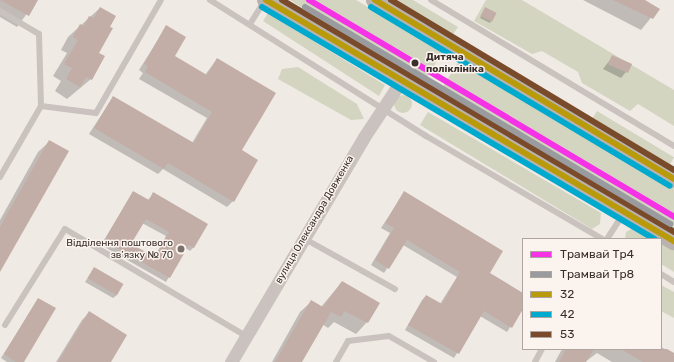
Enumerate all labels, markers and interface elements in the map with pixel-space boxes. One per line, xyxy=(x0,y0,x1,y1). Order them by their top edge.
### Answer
place label: Дитяча поліклініка xyxy=(426,51,484,74)
marker: Дитяча поліклініка xyxy=(408,56,422,70)
street label: вулиця Олександра Довженка xyxy=(273,154,357,286)
place label: Відділення поштового зв’язку № 70 xyxy=(66,237,173,260)
legend xyxy=(522,238,662,350)
marker: Відділення поштового зв’язку № 70 xyxy=(176,244,186,254)
text: Трамвай Тр4 xyxy=(560,247,634,261)
text: Трамвай Тр8 xyxy=(560,267,634,281)
text: 32 xyxy=(560,287,574,301)
text: 42 xyxy=(560,307,575,321)
text: 53 xyxy=(560,327,574,341)

